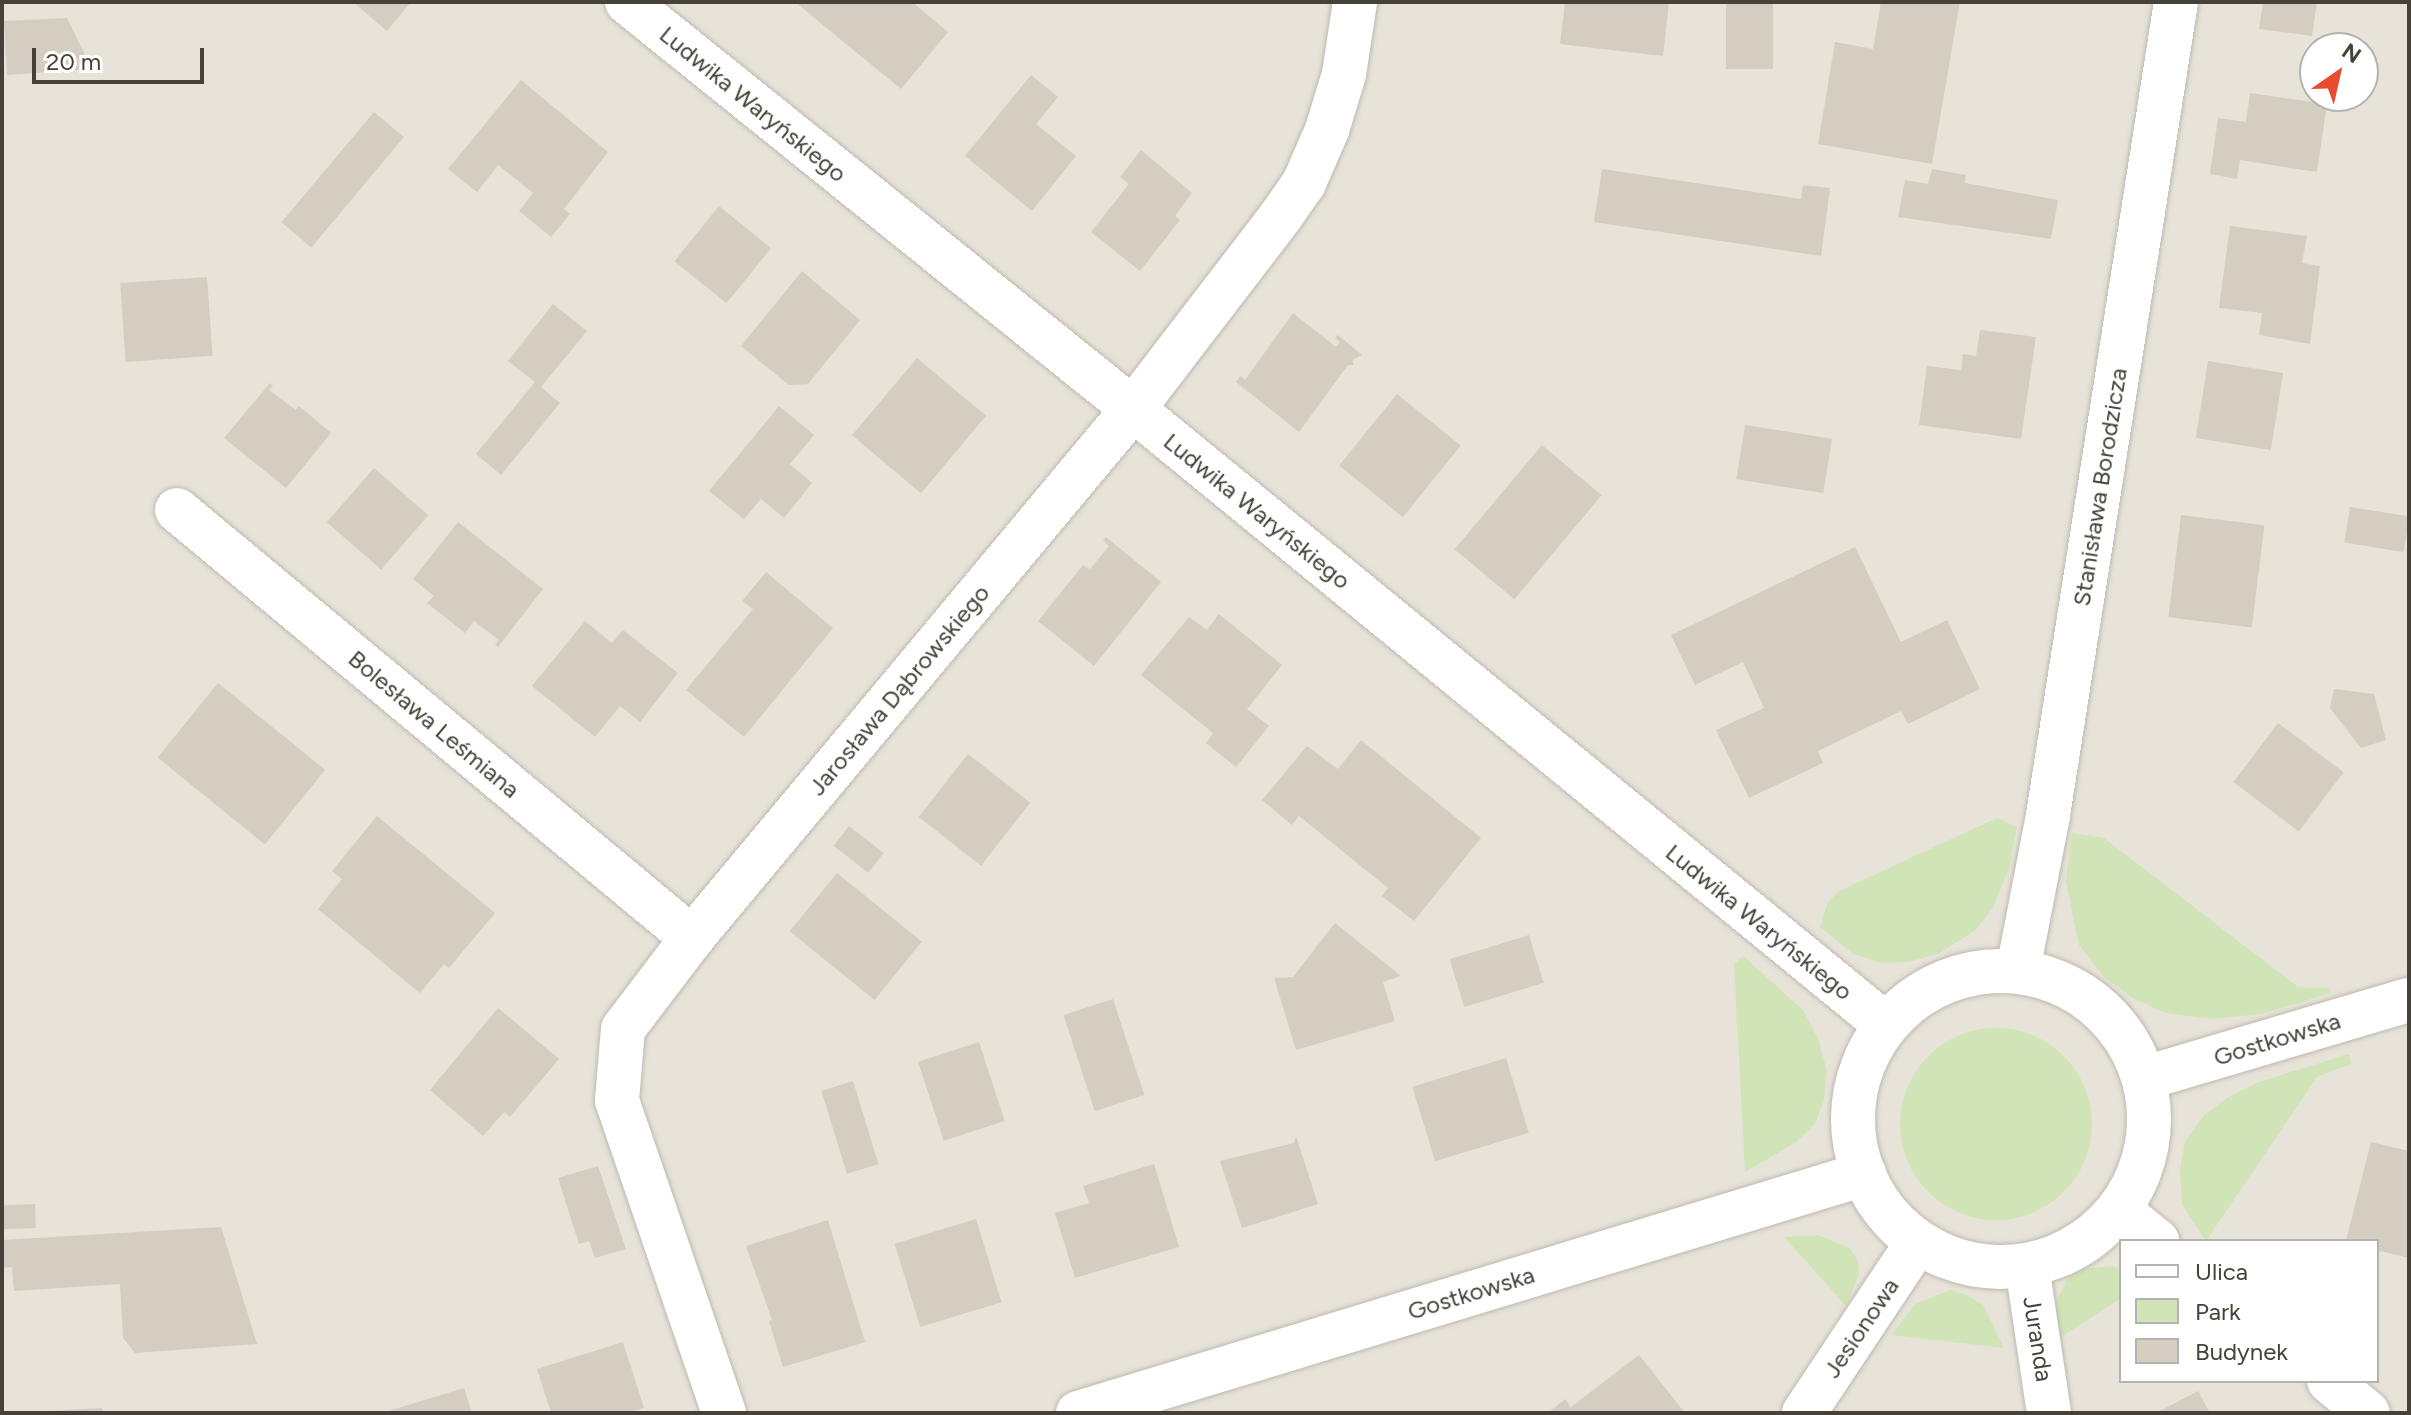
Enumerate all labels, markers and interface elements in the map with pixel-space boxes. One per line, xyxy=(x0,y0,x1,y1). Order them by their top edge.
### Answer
street label: Ludwika Waryńskiego xyxy=(654,20,852,188)
scale bar xyxy=(36,32,208,82)
north arrow xyxy=(2299,32,2379,112)
text: N xyxy=(2337,37,2366,69)
text: 20 m xyxy=(46,47,101,76)
street label: Stanisława Borodzicza xyxy=(2067,366,2133,608)
street label: Ludwika Waryńskiego xyxy=(1158,427,1356,595)
street label: Jarosława Dąbrowskiego xyxy=(802,579,996,801)
street label: Bolesława Leśmiana xyxy=(343,644,525,804)
street label: Ludwika Waryńskiego xyxy=(1660,838,1858,1006)
street label: Gostkowska xyxy=(2210,1006,2344,1072)
legend xyxy=(2119,1239,2379,1383)
text: Ulica xyxy=(2195,1257,2248,1286)
street label: Gostkowska xyxy=(1404,1260,1538,1326)
street label: Jesionowa xyxy=(1817,1273,1905,1383)
street label: Juranda xyxy=(2017,1294,2059,1384)
text: Park xyxy=(2195,1297,2241,1326)
text: Budynek xyxy=(2195,1337,2288,1366)

